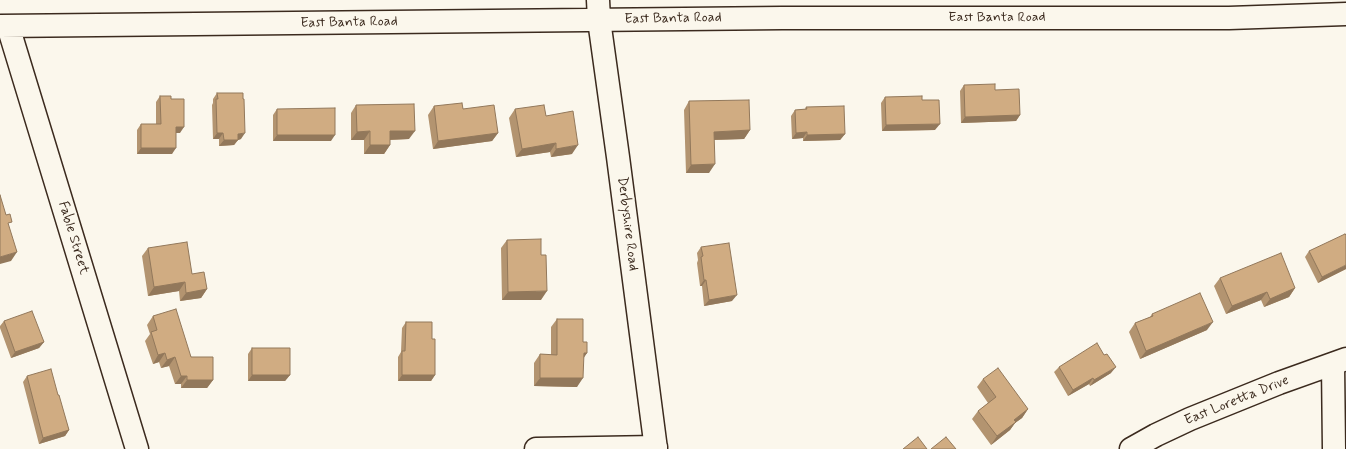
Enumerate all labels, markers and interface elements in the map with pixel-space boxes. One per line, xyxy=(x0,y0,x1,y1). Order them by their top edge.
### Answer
street label: East Banta Road xyxy=(624,10,722,28)
street label: East Banta Road xyxy=(948,10,1046,26)
street label: East Banta Road xyxy=(300,14,398,32)
street label: Derbyshire Road xyxy=(613,176,641,272)
street label: Fable Street xyxy=(54,199,92,277)
street label: East Loretta Drive xyxy=(1182,372,1292,430)

